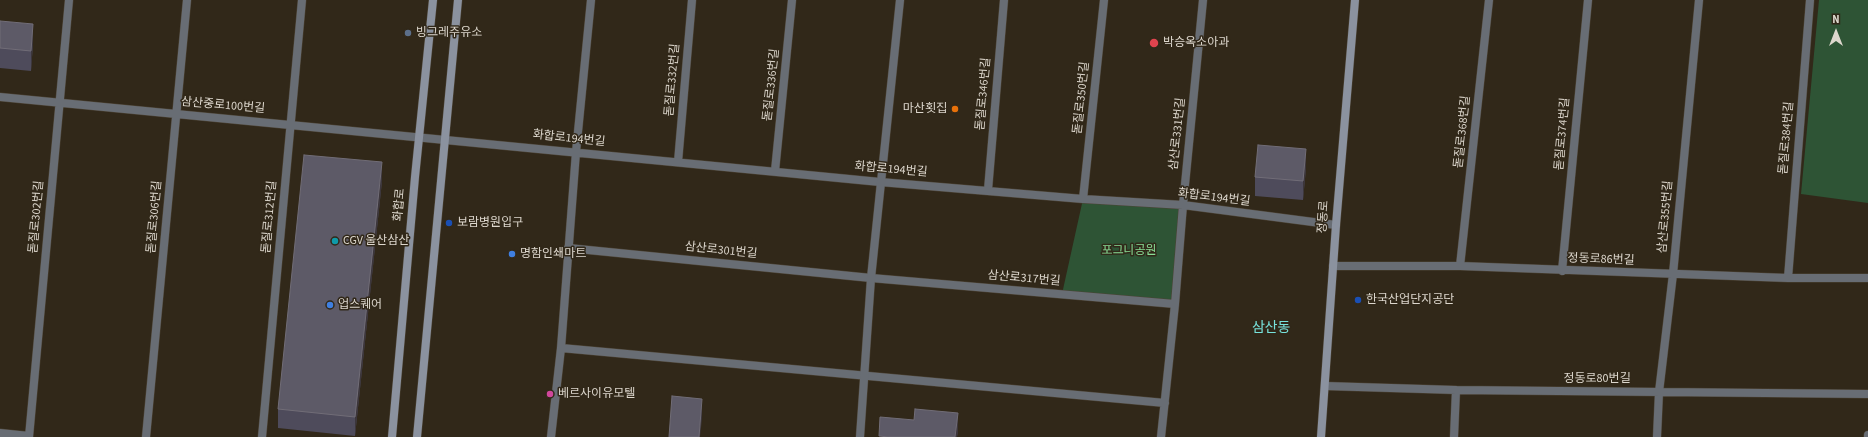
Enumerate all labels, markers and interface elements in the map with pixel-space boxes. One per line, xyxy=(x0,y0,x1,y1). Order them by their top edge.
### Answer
north arrow xyxy=(1816,12,1856,52)
text: N xyxy=(1832,12,1840,27)
place label: 빙그레주유소 xyxy=(416,26,482,40)
marker: 빙그레주유소 xyxy=(403,28,413,38)
place label: 박승옥소아과 xyxy=(1163,36,1229,50)
marker: 박승옥소아과 xyxy=(1148,37,1160,49)
street label: 돋질로332번길 xyxy=(663,43,683,117)
street label: 돋질로336번길 xyxy=(761,48,783,122)
street label: 돋질로346번길 xyxy=(974,57,994,131)
street label: 돋질로350번길 xyxy=(1071,61,1093,135)
street label: 삼산중로100번길 xyxy=(180,95,266,117)
street label: 돋질로368번길 xyxy=(1452,95,1474,169)
street label: 삼산로331번길 xyxy=(1167,97,1189,171)
street label: 돋질로374번길 xyxy=(1553,97,1573,171)
street label: 돋질로384번길 xyxy=(1777,101,1797,175)
place label: 마산횟집 xyxy=(903,102,947,116)
marker: 마산횟집 xyxy=(950,104,960,114)
street label: 화합로194번길 xyxy=(532,128,606,150)
street label: 화합로194번길 xyxy=(854,160,928,180)
street label: 돋질로302번길 xyxy=(27,180,47,254)
street label: 돋질로306번길 xyxy=(145,180,165,254)
street label: 돋질로312번길 xyxy=(260,180,280,254)
street label: 삼산로355번길 xyxy=(1656,180,1676,254)
street label: 화합로194번길 xyxy=(1177,186,1251,210)
street label: 화합로 xyxy=(391,188,409,222)
street label: 정동로 xyxy=(1316,200,1332,234)
place label: 보람병원입구 xyxy=(457,216,523,230)
marker: 보람병원입구 xyxy=(444,218,454,228)
place label: CGV 울산삼산 xyxy=(343,234,409,248)
marker: CGV 울산삼산 xyxy=(330,236,340,246)
street label: 삼산로301번길 xyxy=(684,240,758,262)
park label: 포그니공원 xyxy=(1101,244,1157,258)
place label: 명함인쇄마트 xyxy=(520,247,586,261)
marker: 명함인쇄마트 xyxy=(507,249,517,259)
street label: 정동로86번길 xyxy=(1567,252,1635,268)
street label: 삼산로317번길 xyxy=(987,269,1061,289)
place label: 한국산업단지공단 xyxy=(1366,293,1454,307)
marker: 한국산업단지공단 xyxy=(1353,295,1363,305)
place label: 업스퀘어 xyxy=(338,298,382,312)
marker: 업스퀘어 xyxy=(325,300,335,310)
district label: 삼산동 xyxy=(1252,321,1290,337)
street label: 정동로80번길 xyxy=(1563,372,1631,386)
place label: 베르사이유모텔 xyxy=(558,387,635,401)
marker: 베르사이유모텔 xyxy=(545,389,555,399)

